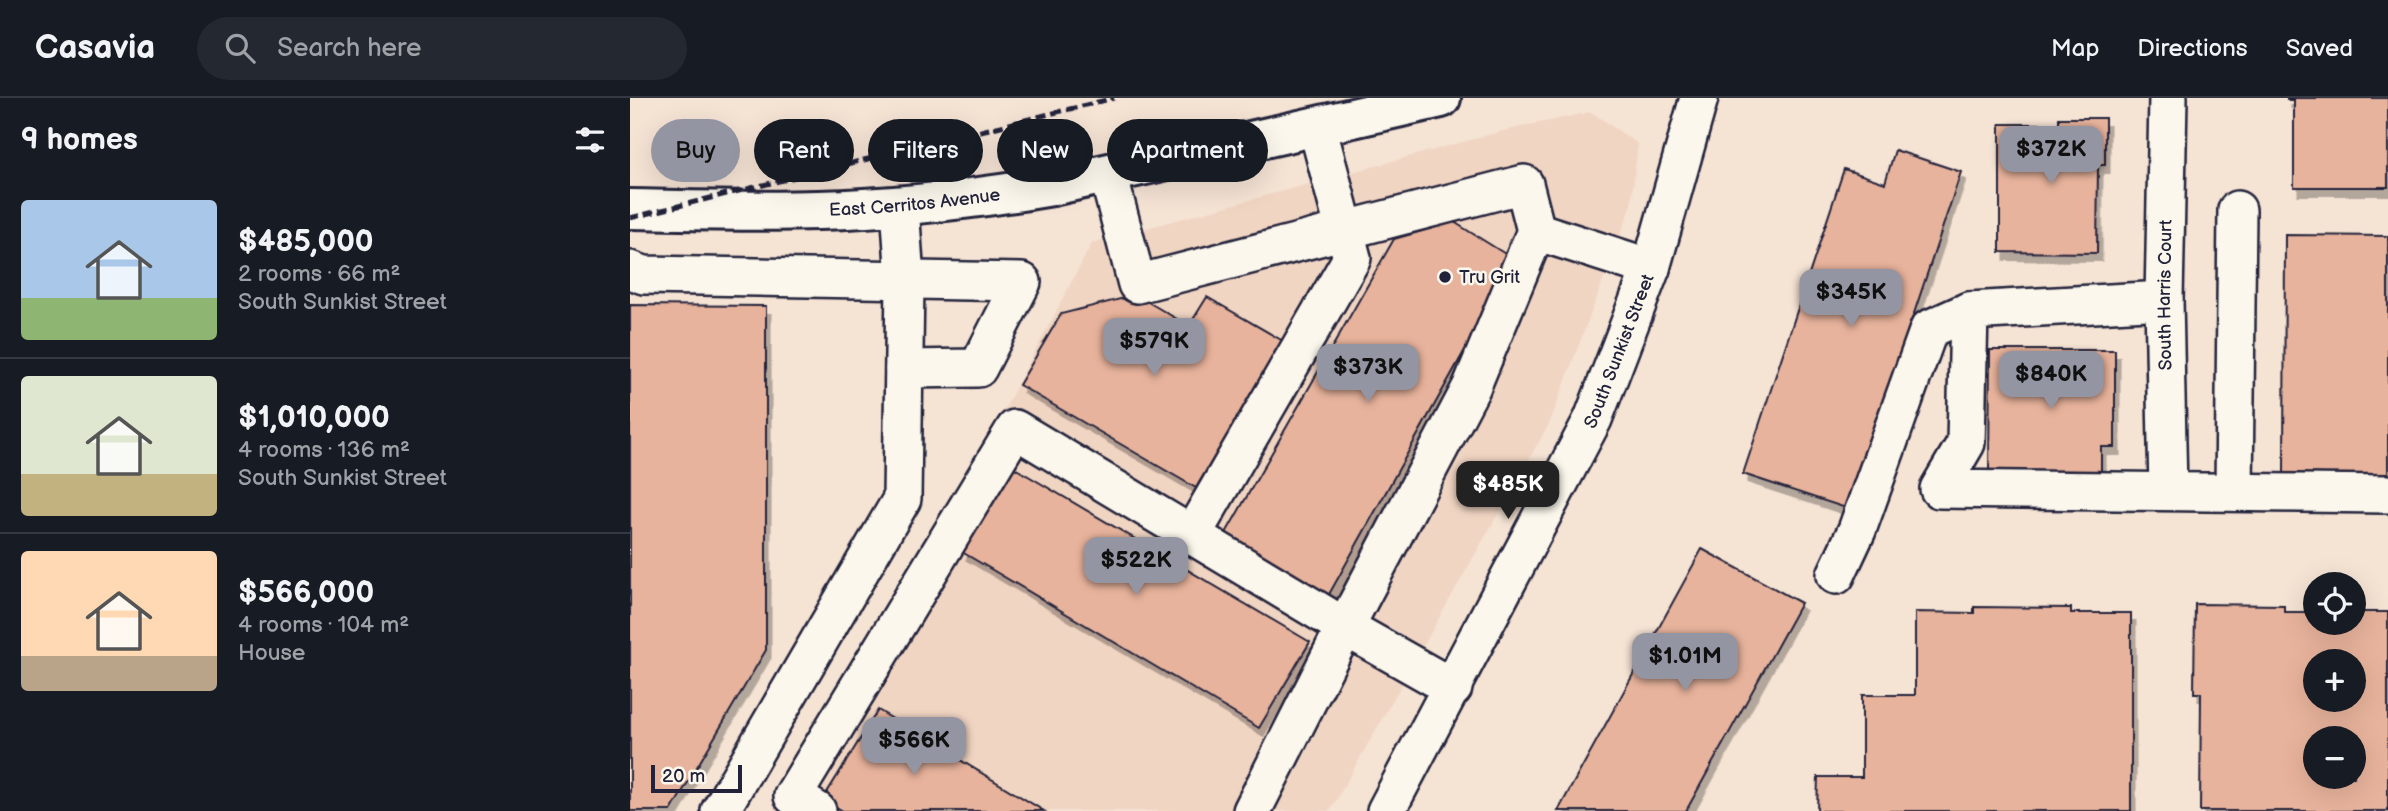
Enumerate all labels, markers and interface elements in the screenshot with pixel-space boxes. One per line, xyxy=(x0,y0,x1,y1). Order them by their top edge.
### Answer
search box xyxy=(197,17,687,80)
text: Casavia xyxy=(35,28,155,68)
icon: search xyxy=(221,29,259,67)
text: Search here xyxy=(277,33,421,64)
text: Map xyxy=(2051,34,2099,63)
text: Directions xyxy=(2137,34,2248,63)
text: Saved xyxy=(2286,34,2353,63)
chip: Buy xyxy=(651,119,740,182)
chip: Rent xyxy=(754,119,854,182)
chip: Filters xyxy=(868,119,983,182)
chip: New xyxy=(997,119,1093,182)
chip: Apartment xyxy=(1107,119,1268,182)
icon: filters xyxy=(571,121,609,159)
text: 9 homes xyxy=(21,122,138,158)
pin: $372K xyxy=(2002,126,2100,186)
text: $372K xyxy=(2016,135,2086,163)
street label: East Cerritos Avenue xyxy=(829,184,1002,221)
street label: South Harris Court xyxy=(2154,219,2177,371)
text: $485,000 xyxy=(238,224,374,260)
icon: home xyxy=(77,228,161,312)
text: 2 rooms · 66 m² xyxy=(238,260,400,288)
place label: Tru Grit xyxy=(1459,267,1521,288)
marker: Tru Grit xyxy=(1437,269,1453,285)
pin: $345K xyxy=(1802,270,1900,329)
street label: South Sunkist Street xyxy=(1580,271,1659,432)
text: $345K xyxy=(1815,278,1887,306)
text: South Sunkist Street xyxy=(238,288,447,316)
pin: $579K xyxy=(1105,318,1203,378)
text: $579K xyxy=(1119,327,1189,355)
pin: $373K xyxy=(1319,344,1417,404)
pin: $840K xyxy=(2002,352,2100,411)
text: $373K xyxy=(1333,353,1403,381)
text: $840K xyxy=(2015,360,2087,388)
text: $1,010,000 xyxy=(238,400,390,436)
icon: home xyxy=(77,404,161,488)
text: 4 rooms · 136 m² xyxy=(238,436,410,464)
pin: $485K xyxy=(1459,462,1557,521)
text: South Sunkist Street xyxy=(238,464,447,492)
text: $485K xyxy=(1472,470,1544,498)
pin: $522K xyxy=(1087,538,1185,597)
text: $522K xyxy=(1100,546,1172,574)
map controls xyxy=(2303,572,2366,789)
button: locate xyxy=(2303,572,2366,635)
text: $566,000 xyxy=(238,575,374,611)
icon: home xyxy=(77,579,161,663)
text: 4 rooms · 104 m² xyxy=(238,611,409,639)
pin: $1.01M xyxy=(1628,634,1742,693)
text: House xyxy=(238,639,305,667)
text: $1.01M xyxy=(1648,642,1722,670)
button: + xyxy=(2303,649,2366,712)
pin: $566K xyxy=(865,718,963,777)
text: $566K xyxy=(878,726,950,754)
button: − xyxy=(2303,726,2366,789)
scale bar xyxy=(651,762,742,794)
text: 20 m xyxy=(662,765,705,788)

